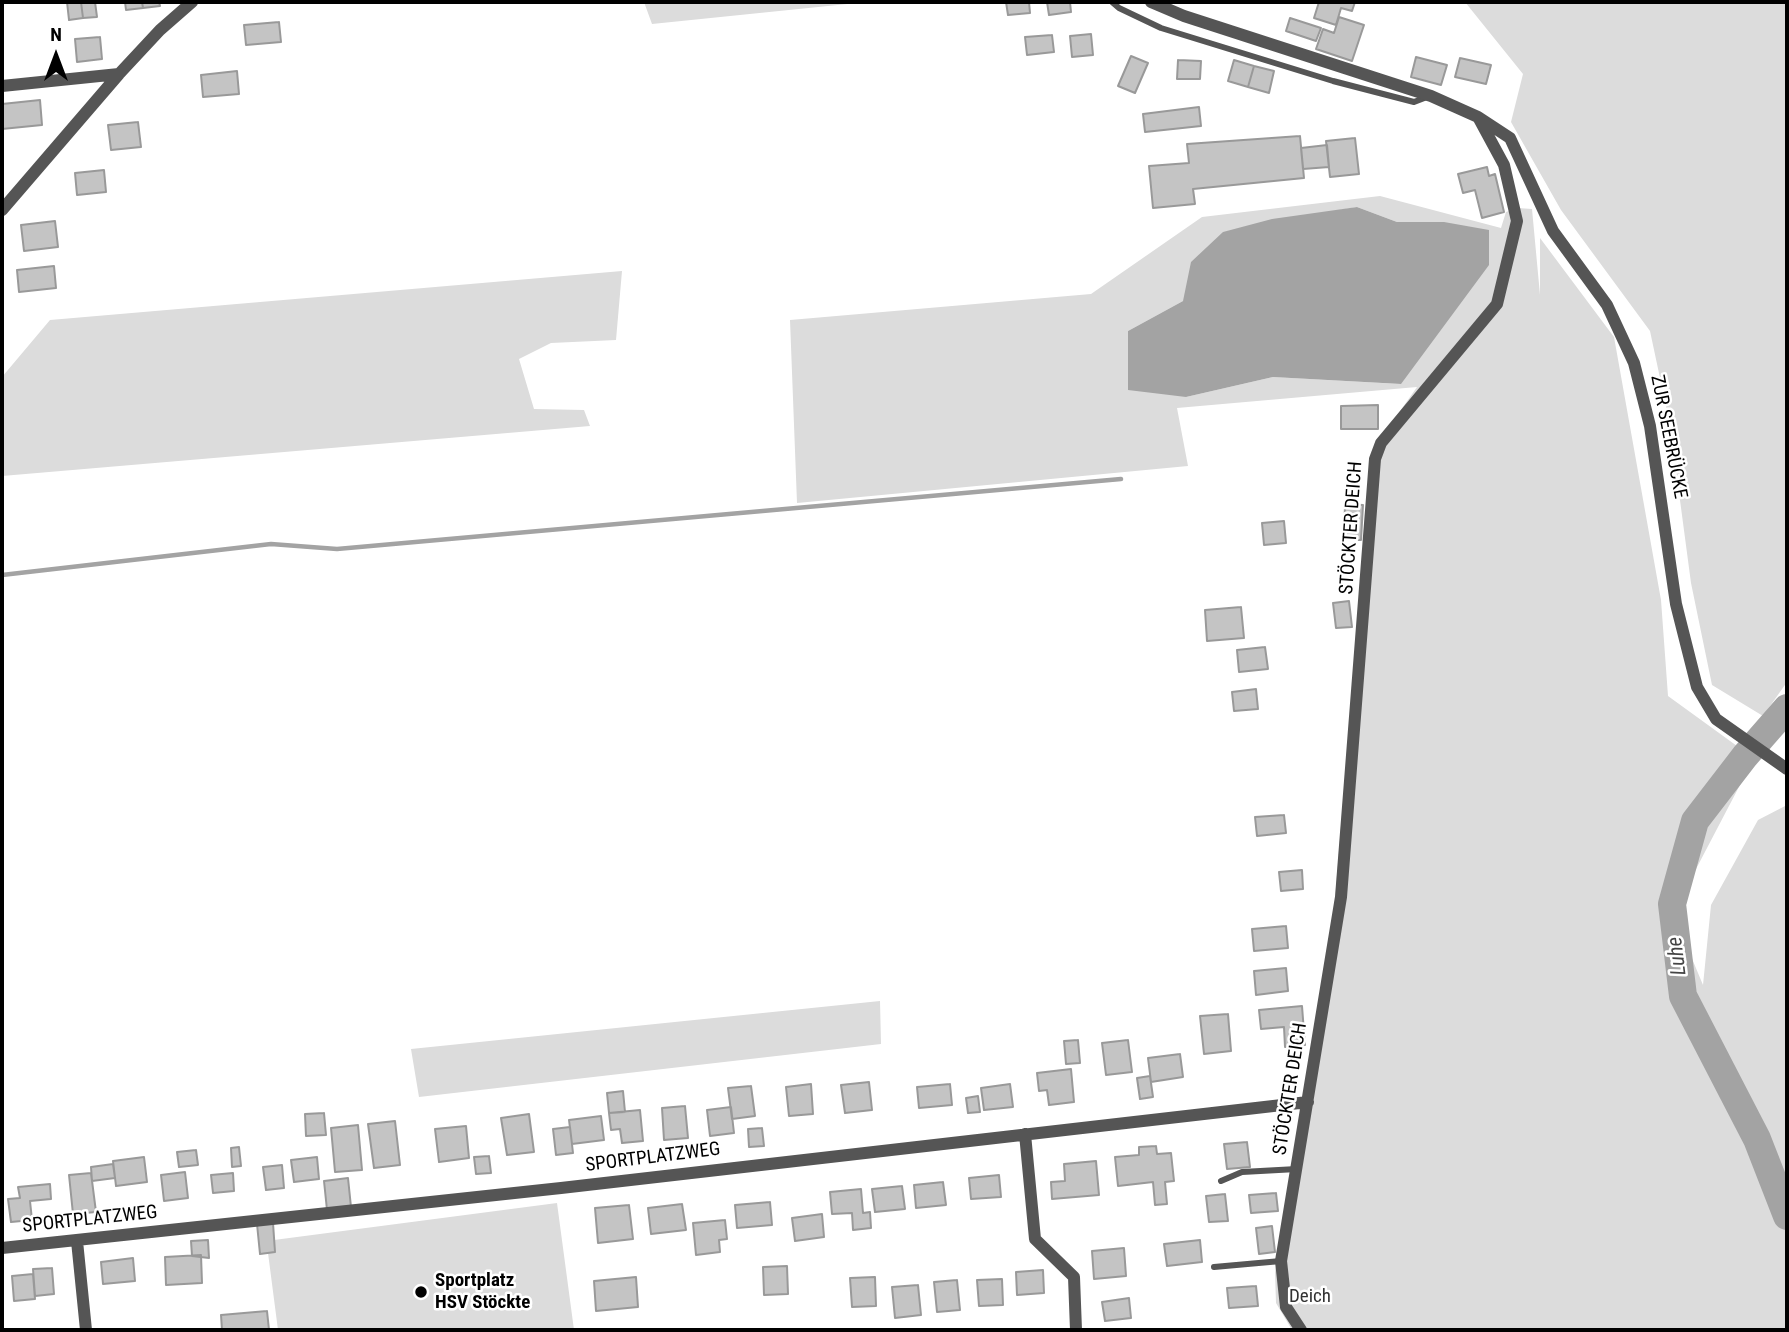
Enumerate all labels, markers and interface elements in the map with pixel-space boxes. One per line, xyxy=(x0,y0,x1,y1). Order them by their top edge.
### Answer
north arrow xyxy=(21,21,91,91)
text: N xyxy=(50,23,62,46)
street label: ZUR SEEBRÜCKE xyxy=(1645,373,1691,501)
street label: STÖCKTER DEICH xyxy=(1336,461,1368,595)
water label: Luhe xyxy=(1663,935,1693,977)
street label: STÖCKTER DEICH xyxy=(1269,1021,1313,1157)
street label: SPORTPLATZWEG xyxy=(584,1138,722,1178)
street label: SPORTPLATZWEG xyxy=(21,1202,159,1238)
place label: Sportplatz HSV Stöckte xyxy=(435,1270,530,1314)
marker: Sportplatz HSV Stöckte xyxy=(413,1284,429,1300)
park label: Deich xyxy=(1289,1286,1331,1308)

